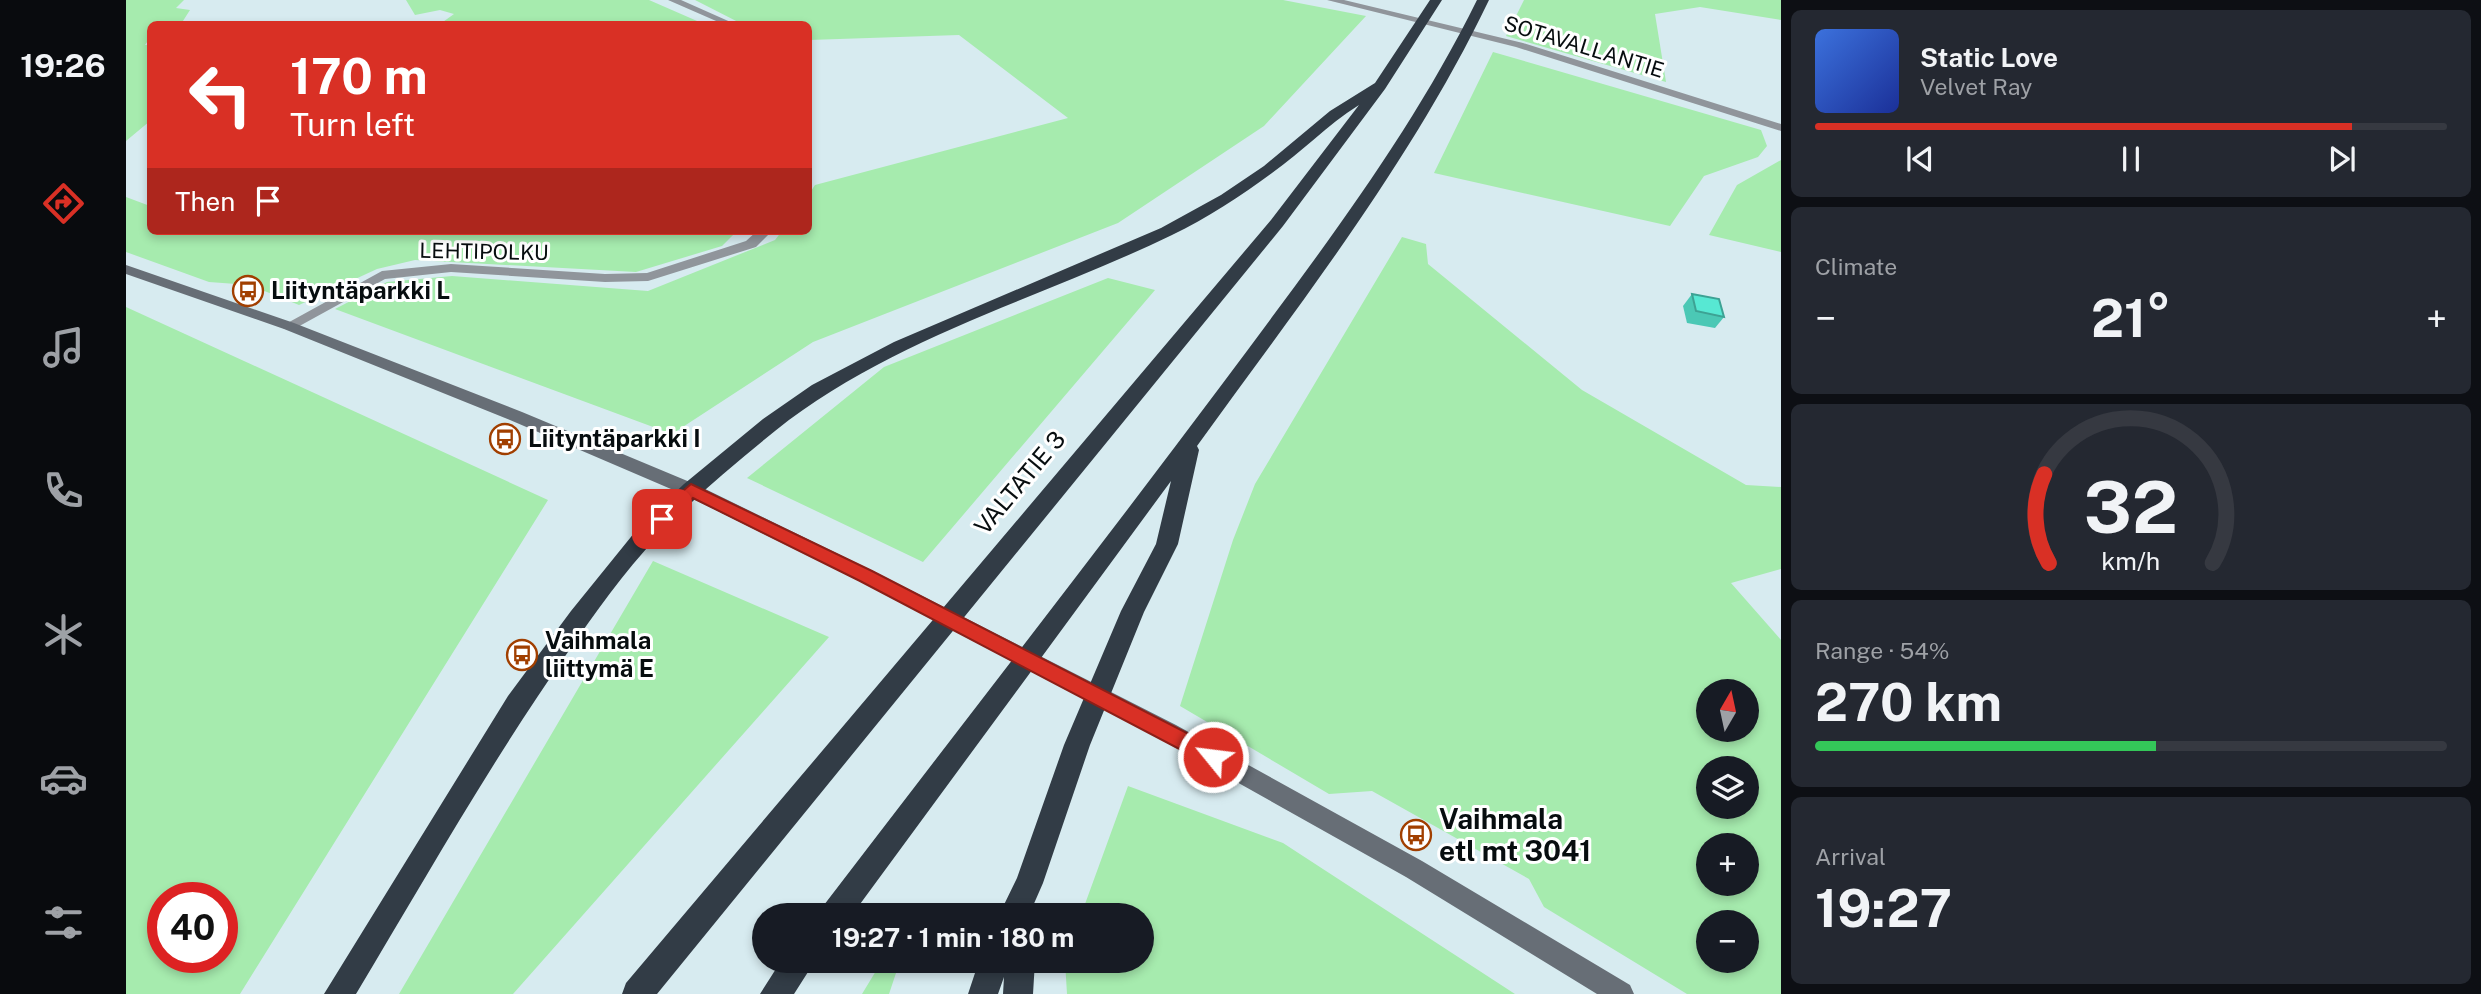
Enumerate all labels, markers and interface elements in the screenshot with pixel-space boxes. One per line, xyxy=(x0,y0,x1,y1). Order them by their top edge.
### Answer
street label: SOTAVALLANTIE xyxy=(1501,10,1667,83)
text: Static Love xyxy=(1920,42,2058,73)
text: 19:26 xyxy=(20,47,106,84)
text: 170 m xyxy=(290,47,428,105)
icon: left xyxy=(175,49,266,140)
text: Velvet Ray xyxy=(1920,73,2032,100)
text: Turn left xyxy=(290,106,415,143)
icon: previous xyxy=(1901,140,1939,178)
icon: pause xyxy=(2112,140,2150,178)
icon: next xyxy=(2323,140,2361,178)
icon: directions xyxy=(39,179,88,228)
icon: arrive xyxy=(249,182,287,220)
text: Then xyxy=(175,186,235,217)
street label: LEHTIPOLKU xyxy=(419,238,549,265)
text: Climate xyxy=(1815,253,1897,280)
bus stop icon: Liityntäparkki L xyxy=(231,274,265,308)
place label: Liityntäparkki L xyxy=(271,276,450,304)
text: 21° xyxy=(2091,288,2171,349)
text: − xyxy=(1815,296,1836,341)
text: + xyxy=(2426,296,2447,341)
icon: music xyxy=(39,323,88,372)
bus stop icon: Liityntäparkki I xyxy=(488,422,522,456)
place label: Liityntäparkki I xyxy=(528,424,701,452)
street label: VALTATIE 3 xyxy=(968,425,1070,540)
text: 32 xyxy=(2084,464,2178,549)
icon: phone xyxy=(39,466,88,515)
pin xyxy=(632,489,692,549)
icon: arrive xyxy=(643,500,681,538)
text: km/h xyxy=(2102,546,2160,576)
icon: climate xyxy=(39,610,88,659)
place label: Vaihmala liittymä E xyxy=(545,626,654,682)
text: Range · 54% xyxy=(1815,637,1949,664)
bus stop icon: Vaihmala liittymä E xyxy=(505,638,539,672)
text: 270 km xyxy=(1815,672,2002,733)
north arrow xyxy=(1696,679,1759,742)
map controls xyxy=(1696,679,1759,973)
position arrow xyxy=(1176,720,1250,794)
icon: car xyxy=(39,754,88,803)
button: layers xyxy=(1696,756,1759,819)
place label: Vaihmala etl mt 3041 xyxy=(1439,802,1591,867)
bus stop icon: Vaihmala etl mt 3041 xyxy=(1399,818,1433,852)
button: + xyxy=(1696,833,1759,896)
text: Arrival xyxy=(1815,843,1886,870)
text: 19:27 xyxy=(1815,878,1952,939)
speed limit sign: 40 xyxy=(147,882,238,973)
icon: filters xyxy=(39,898,88,947)
button: − xyxy=(1696,910,1759,973)
text: 19:27 · 1 min · 180 m xyxy=(832,922,1074,953)

